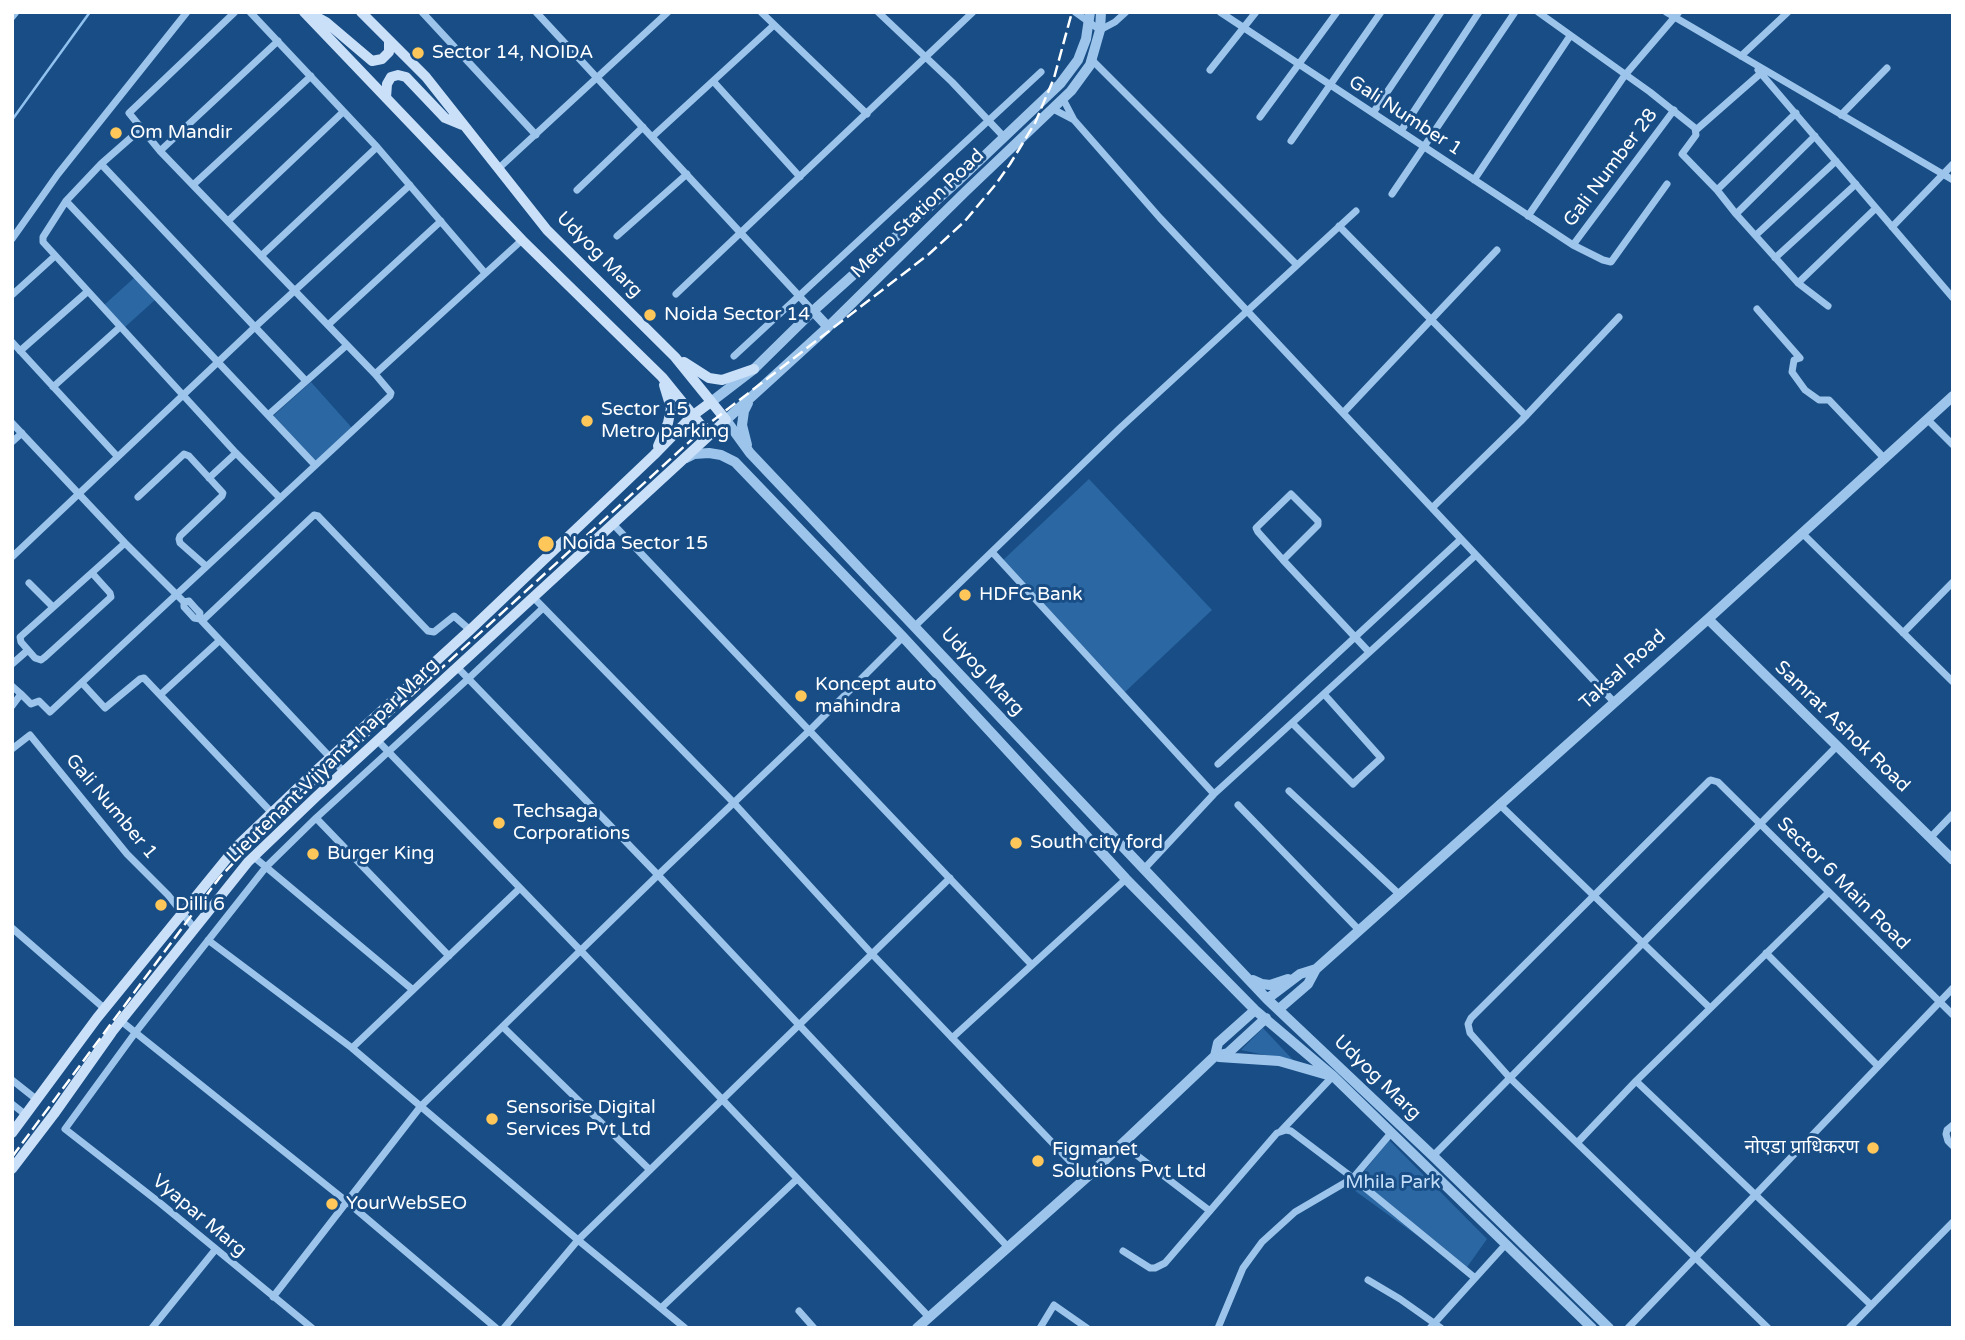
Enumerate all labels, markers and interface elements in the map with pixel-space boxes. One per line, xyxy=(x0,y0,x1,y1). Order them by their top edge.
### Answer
place label: Sector 14, NOIDA xyxy=(432,42,593,64)
marker: Sector 14, NOIDA xyxy=(410,45,426,61)
street label: Gali Number 1 xyxy=(1344,71,1466,161)
street label: Gali Number 28 xyxy=(1559,104,1663,232)
place label: Om Mandir xyxy=(130,122,232,144)
marker: Om Mandir xyxy=(108,125,124,141)
street label: Metro Station Road xyxy=(847,145,989,283)
street label: Udyog Marg xyxy=(551,207,647,303)
place label: Noida Sector 14 xyxy=(664,304,810,326)
marker: Noida Sector 14 xyxy=(642,307,658,323)
place label: Sector 15 Metro parking xyxy=(601,399,729,443)
marker: Sector 15 Metro parking xyxy=(579,413,595,429)
place label: Noida Sector 15 xyxy=(562,533,708,555)
marker: Noida Sector 15 xyxy=(536,534,556,554)
place label: HDFC Bank xyxy=(979,584,1083,606)
marker: HDFC Bank xyxy=(957,587,973,603)
street label: Udyog Marg xyxy=(935,623,1029,721)
street label: Taksal Road xyxy=(1575,625,1671,715)
street label: Lieutenant Vijyant Thapar Marg xyxy=(223,654,443,868)
street label: Samrat Ashok Road xyxy=(1770,657,1914,797)
place label: Koncept auto mahindra xyxy=(815,674,937,718)
marker: Koncept auto mahindra xyxy=(793,688,809,704)
street label: Gali Number 1 xyxy=(60,750,162,864)
place label: Techsaga Corporations xyxy=(513,801,630,845)
street label: Sector 6 Main Road xyxy=(1772,813,1914,955)
marker: Techsaga Corporations xyxy=(491,815,507,831)
place label: South city ford xyxy=(1030,832,1163,854)
marker: South city ford xyxy=(1008,835,1024,851)
place label: Burger King xyxy=(327,843,435,865)
marker: Burger King xyxy=(305,846,321,862)
place label: Dilli 6 xyxy=(175,894,225,916)
marker: Dilli 6 xyxy=(153,897,169,913)
street label: Udyog Marg xyxy=(1329,1031,1425,1125)
place label: Sensorise Digital Services Pvt Ltd xyxy=(506,1097,656,1141)
marker: Sensorise Digital Services Pvt Ltd xyxy=(484,1111,500,1127)
place label: नोएडा प्राधिकरण xyxy=(1745,1137,1859,1159)
place label: Figmanet Solutions Pvt Ltd xyxy=(1052,1139,1206,1183)
marker: नोएडा प्राधिकरण xyxy=(1865,1140,1881,1156)
marker: Figmanet Solutions Pvt Ltd xyxy=(1030,1153,1046,1169)
street label: Vyapar Marg xyxy=(147,1170,251,1262)
park label: Mhila Park xyxy=(1345,1172,1441,1194)
place label: YourWebSEO xyxy=(346,1193,467,1215)
marker: YourWebSEO xyxy=(324,1196,340,1212)

